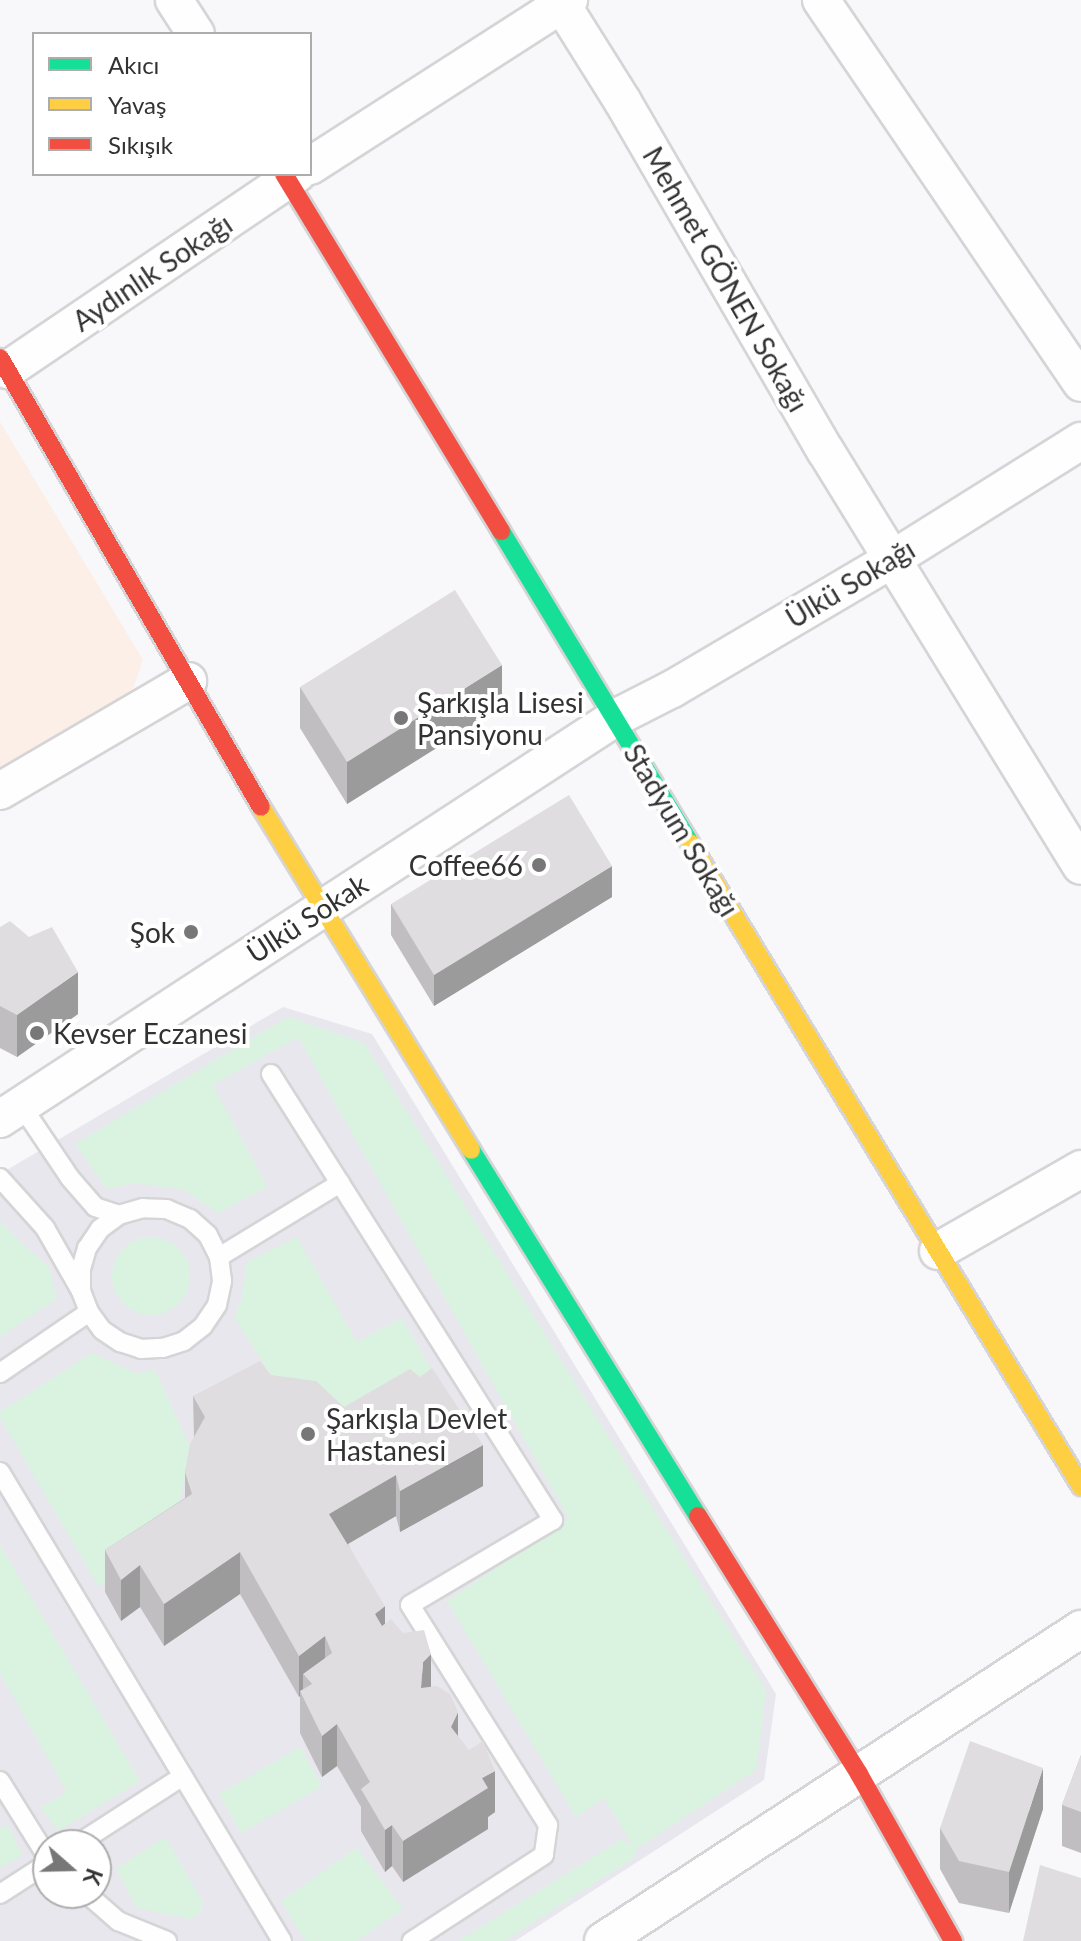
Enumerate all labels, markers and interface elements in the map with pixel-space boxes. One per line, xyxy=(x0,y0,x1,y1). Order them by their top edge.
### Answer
legend xyxy=(32,32,312,176)
text: Akıcı xyxy=(108,50,159,79)
text: Yavaş xyxy=(108,90,166,119)
text: Sıkışık xyxy=(108,130,173,159)
street label: Mehmet GÖNEN Sokağı xyxy=(636,141,816,417)
street label: Aydınlık Sokağı xyxy=(66,206,238,338)
street label: Ülkü Sokağı xyxy=(779,531,921,635)
place label: Şarkışla Lisesi Pansiyonu xyxy=(417,685,584,751)
marker: Şarkışla Lisesi Pansiyonu xyxy=(392,709,410,727)
street label: Stadyum Sokağı xyxy=(617,738,747,922)
place label: Coffee66 xyxy=(409,848,523,882)
marker: Coffee66 xyxy=(530,856,548,874)
street label: Ülkü Sokak xyxy=(240,867,374,969)
place label: Şok xyxy=(130,915,175,949)
marker: Şok xyxy=(182,923,200,941)
place label: Kevser Eczanesi xyxy=(53,1016,248,1050)
marker: Kevser Eczanesi xyxy=(28,1024,46,1042)
place label: Şarkışla Devlet Hastanesi xyxy=(326,1401,507,1467)
marker: Şarkışla Devlet Hastanesi xyxy=(297,1423,319,1445)
north arrow xyxy=(32,1829,112,1909)
text: K xyxy=(78,1865,108,1888)

